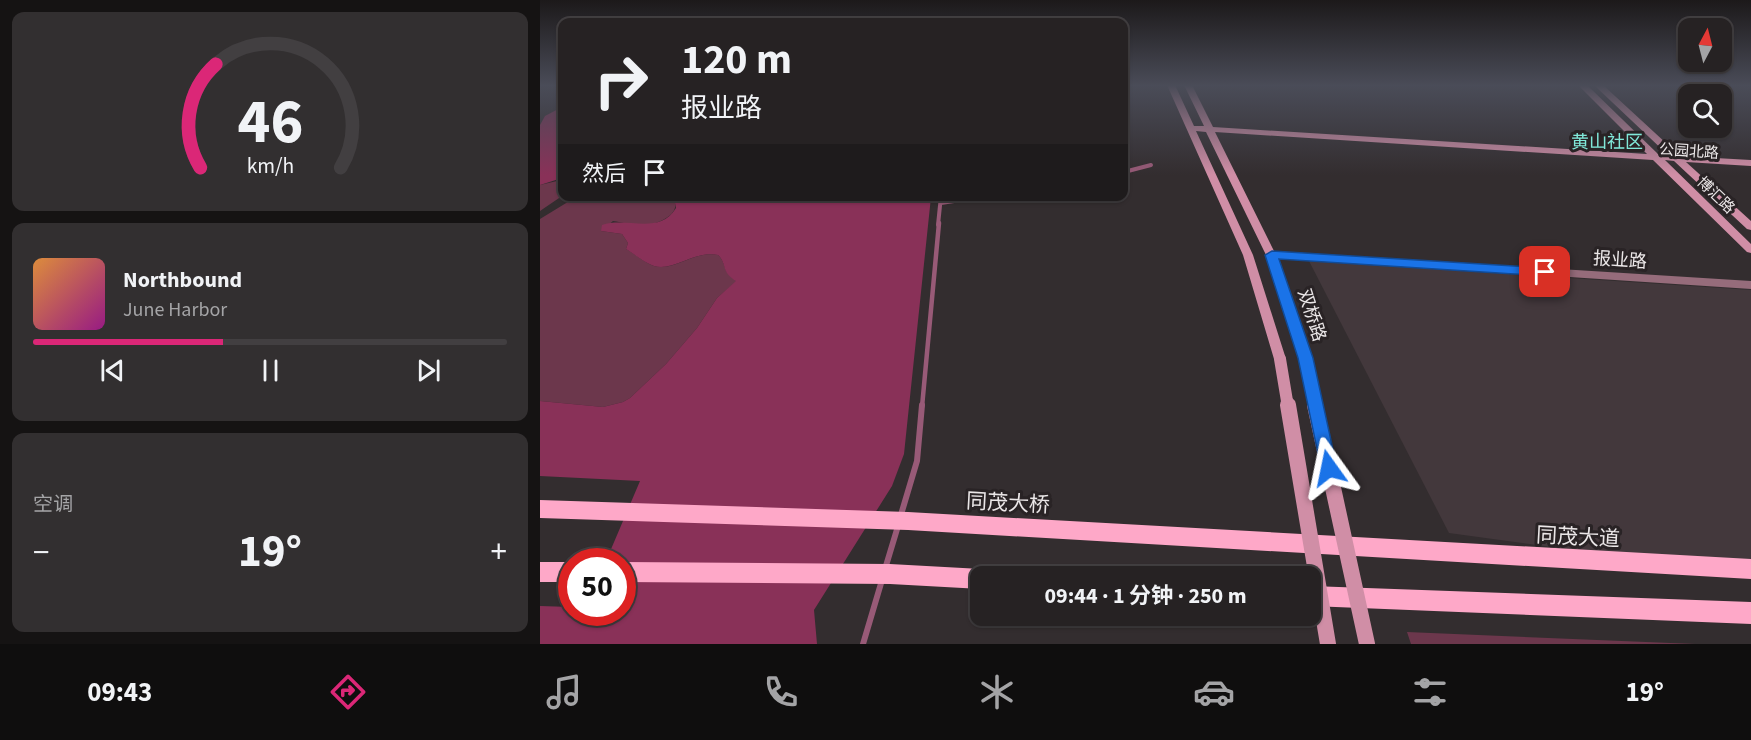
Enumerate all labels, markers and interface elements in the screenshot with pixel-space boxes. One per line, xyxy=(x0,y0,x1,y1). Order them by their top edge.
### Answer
north arrow xyxy=(1678,18,1732,72)
map controls xyxy=(1678,18,1732,138)
text: 120 m xyxy=(681,30,792,90)
icon: right xyxy=(582,42,660,120)
text: 46 xyxy=(237,79,303,168)
button: search xyxy=(1678,84,1732,138)
text: 报业路 xyxy=(681,89,762,128)
district label: 黄山社区 xyxy=(1571,130,1643,155)
street label: 公园北路 xyxy=(1658,139,1720,164)
text: km/h xyxy=(246,152,294,183)
icon: arrive xyxy=(638,156,671,189)
text: 然后 xyxy=(582,158,626,190)
street label: 博汇路 xyxy=(1692,172,1739,219)
pin xyxy=(1519,246,1570,297)
street label: 报业路 xyxy=(1592,246,1648,275)
icon: arrive xyxy=(1528,255,1561,288)
text: Northbound xyxy=(123,264,242,296)
street label: 双桥路 xyxy=(1291,286,1332,345)
text: June Harbor xyxy=(123,296,227,324)
icon: previous xyxy=(96,354,129,387)
icon: pause xyxy=(254,354,287,387)
icon: next xyxy=(412,354,445,387)
position arrow xyxy=(1297,436,1361,500)
street label: 同茂大桥 xyxy=(965,486,1051,520)
text: 空调 xyxy=(33,491,73,519)
text: 19° xyxy=(238,520,302,584)
street label: 同茂大道 xyxy=(1535,520,1621,554)
text: − xyxy=(33,529,49,576)
text: + xyxy=(491,529,507,576)
speed limit sign: 50 xyxy=(558,548,636,626)
text: 09:44 · 1 分钟 · 250 m xyxy=(1045,580,1246,612)
icon: directions xyxy=(327,671,369,713)
icon: music xyxy=(543,671,585,713)
icon: phone xyxy=(760,671,802,713)
icon: climate xyxy=(976,671,1018,713)
icon: car xyxy=(1193,671,1235,713)
icon: filters xyxy=(1409,671,1451,713)
text: 09:43 xyxy=(87,673,152,712)
text: 19° xyxy=(1625,673,1664,712)

